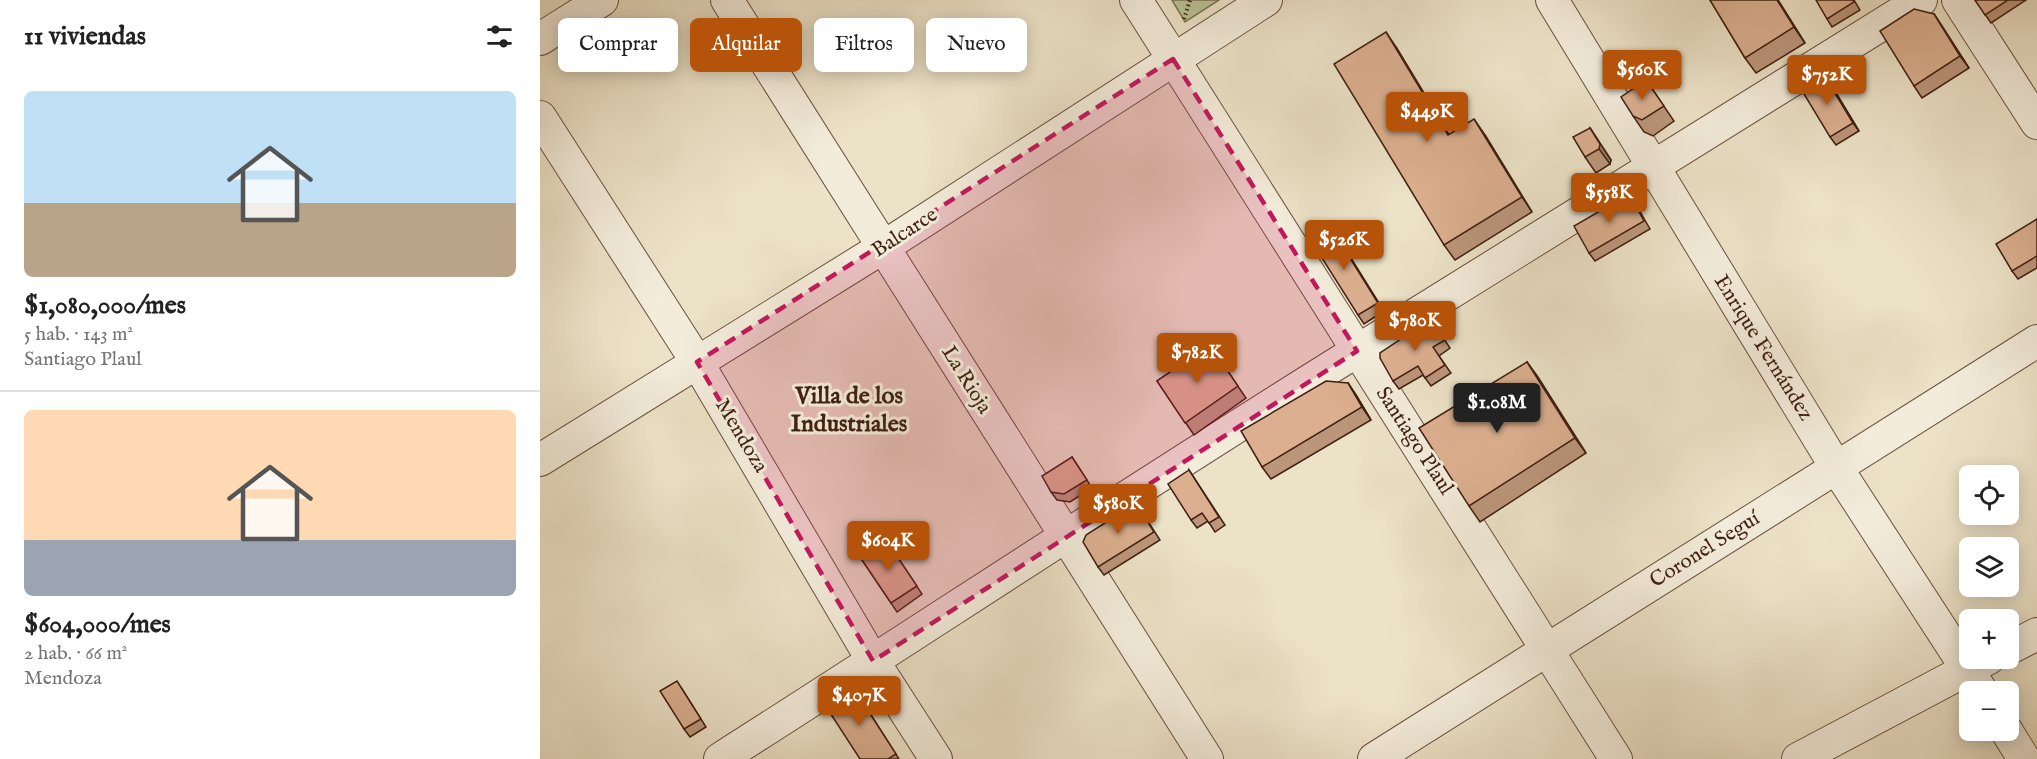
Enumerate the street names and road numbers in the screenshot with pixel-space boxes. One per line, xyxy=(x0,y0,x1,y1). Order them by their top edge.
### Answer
street label: Balcarce xyxy=(867,202,943,264)
street label: Enrique Fernández xyxy=(1707,270,1819,426)
street label: La Rioja xyxy=(935,341,998,420)
street label: Santiago Plaul xyxy=(1369,382,1459,500)
street label: Mendoza xyxy=(708,394,774,479)
street label: Coronel Seguí xyxy=(1645,505,1766,594)

